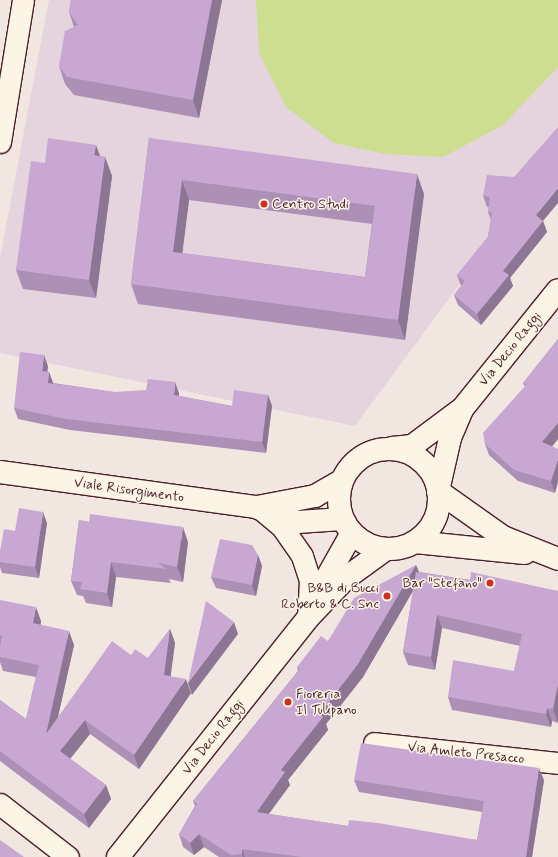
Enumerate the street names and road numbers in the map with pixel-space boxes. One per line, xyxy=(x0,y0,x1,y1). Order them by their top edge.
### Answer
street label: Via Decio Raggi xyxy=(475,309,545,389)
street label: Viale Risorgimento xyxy=(70,474,188,506)
street label: Via Decio Raggi xyxy=(179,696,247,778)
street label: Via Amleto Presacco xyxy=(407,738,525,768)

